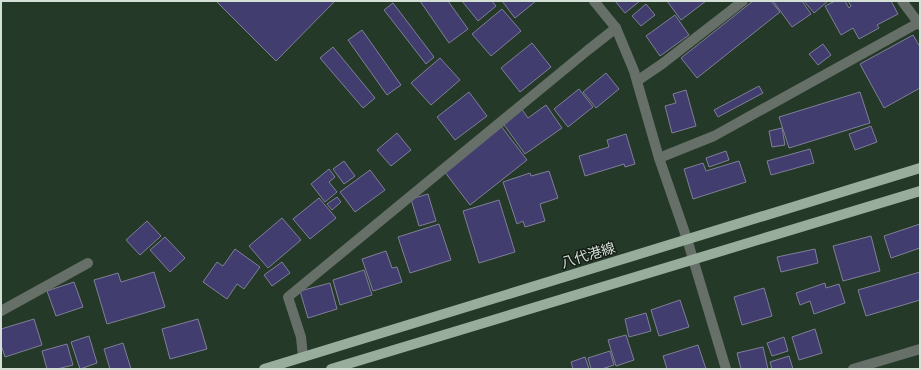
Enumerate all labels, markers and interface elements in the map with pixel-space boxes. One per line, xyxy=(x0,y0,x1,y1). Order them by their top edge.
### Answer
street label: 八代港線 xyxy=(559,239,617,271)

